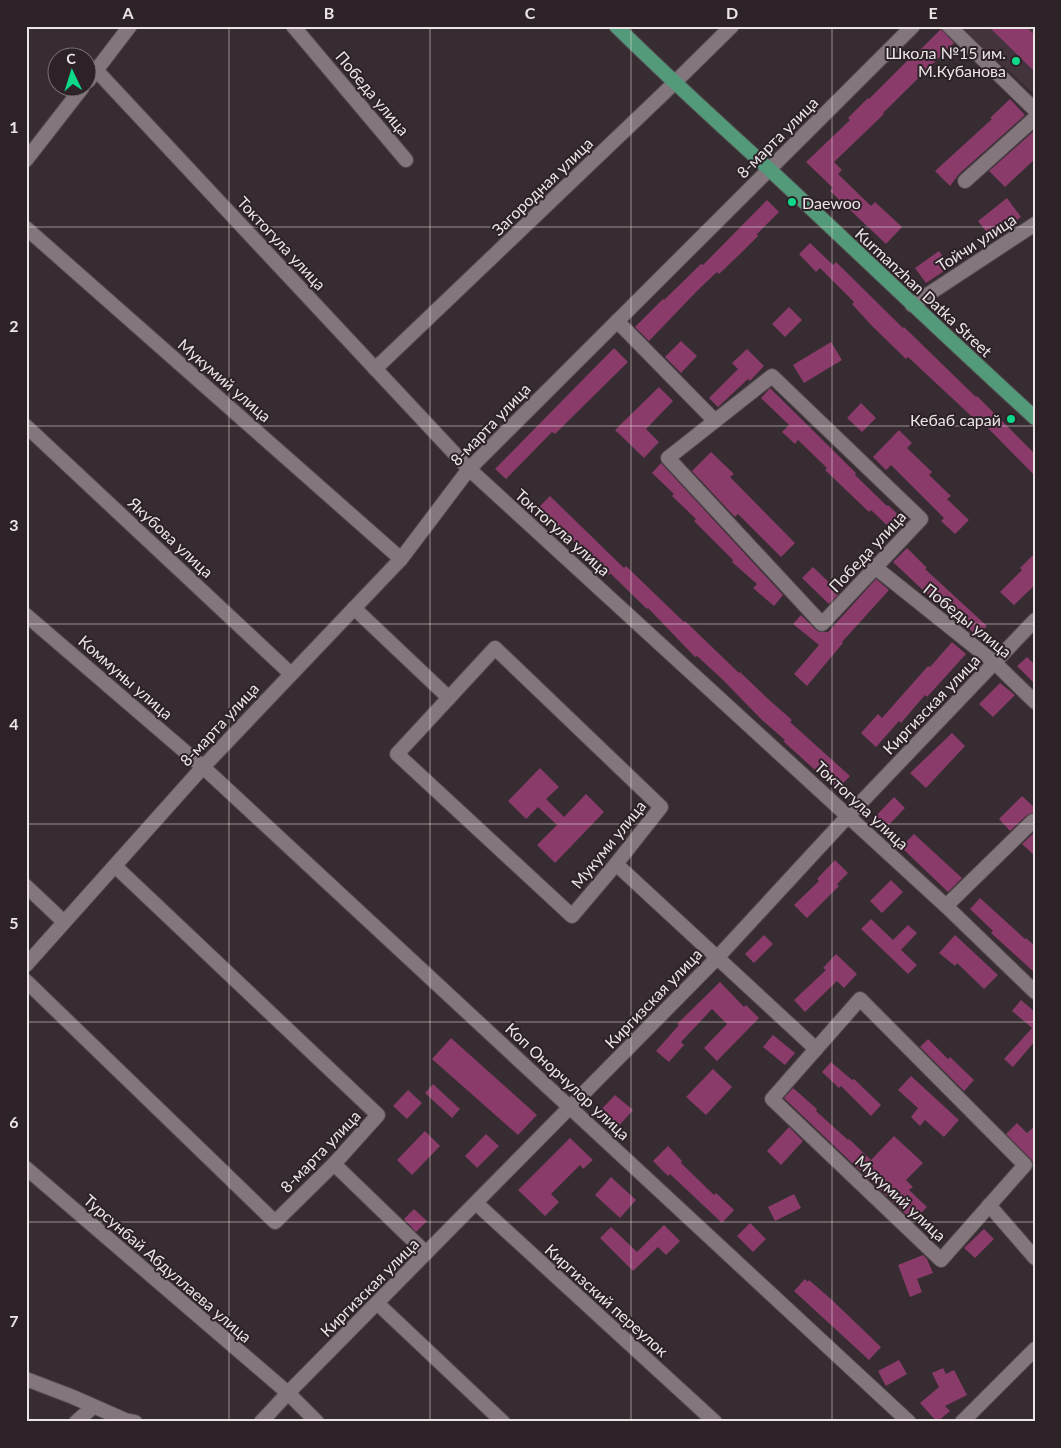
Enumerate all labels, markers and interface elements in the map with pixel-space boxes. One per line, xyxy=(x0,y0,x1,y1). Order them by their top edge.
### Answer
text: A xyxy=(121,3,134,22)
text: B xyxy=(324,3,334,22)
text: C xyxy=(525,3,536,22)
text: D xyxy=(726,3,738,22)
text: E xyxy=(928,3,938,22)
place label: Школа №15 им. М.Кубанова xyxy=(885,43,1006,80)
street label: Победа улица xyxy=(332,47,414,139)
north arrow xyxy=(48,48,98,98)
text: С xyxy=(66,50,77,67)
marker: Школа №15 им. М.Кубанова xyxy=(1010,55,1022,67)
street label: 8-марта улица xyxy=(732,92,822,182)
text: 1 xyxy=(9,117,19,136)
street label: Загородная улица xyxy=(488,133,596,239)
street label: Токтогула улица xyxy=(234,192,330,294)
place label: Daewoo xyxy=(802,193,861,212)
marker: Daewoo xyxy=(786,196,798,208)
street label: Тойчи улица xyxy=(933,209,1019,275)
street label: Kurmanzhan Datka Street xyxy=(852,224,996,360)
text: 2 xyxy=(9,316,19,335)
street label: Мукумий улица xyxy=(175,334,275,426)
street label: 8-марта улица xyxy=(446,379,534,469)
place label: Кебаб сарай xyxy=(910,410,1001,429)
marker: Кебаб сарай xyxy=(1005,413,1017,425)
street label: Токтогула улица xyxy=(512,484,614,580)
street label: Якубова улица xyxy=(124,492,217,581)
street label: Победа улица xyxy=(825,506,909,596)
text: 3 xyxy=(9,515,19,534)
street label: Победы улица xyxy=(920,579,1016,661)
street label: Коммуны улица xyxy=(75,631,177,723)
street label: Киргизская улица xyxy=(879,650,983,758)
street label: 8-марта улица xyxy=(176,678,262,770)
text: 4 xyxy=(9,714,19,733)
street label: Токтогула улица xyxy=(811,757,913,853)
street label: Мукуми улица xyxy=(567,796,649,892)
text: 5 xyxy=(9,913,19,932)
street label: Киргизская улица xyxy=(601,944,705,1052)
street label: Коп Онорчулор улица xyxy=(502,1018,634,1144)
street label: 8-марта улица xyxy=(276,1106,364,1196)
text: 6 xyxy=(9,1112,19,1131)
street label: Мукумий улица xyxy=(852,1151,950,1245)
street label: Турсунбай Абдуллаева улица xyxy=(80,1190,256,1346)
street label: Киргизская улица xyxy=(316,1234,422,1340)
street label: Киргизский переулок xyxy=(542,1240,673,1361)
text: 7 xyxy=(9,1311,19,1330)

